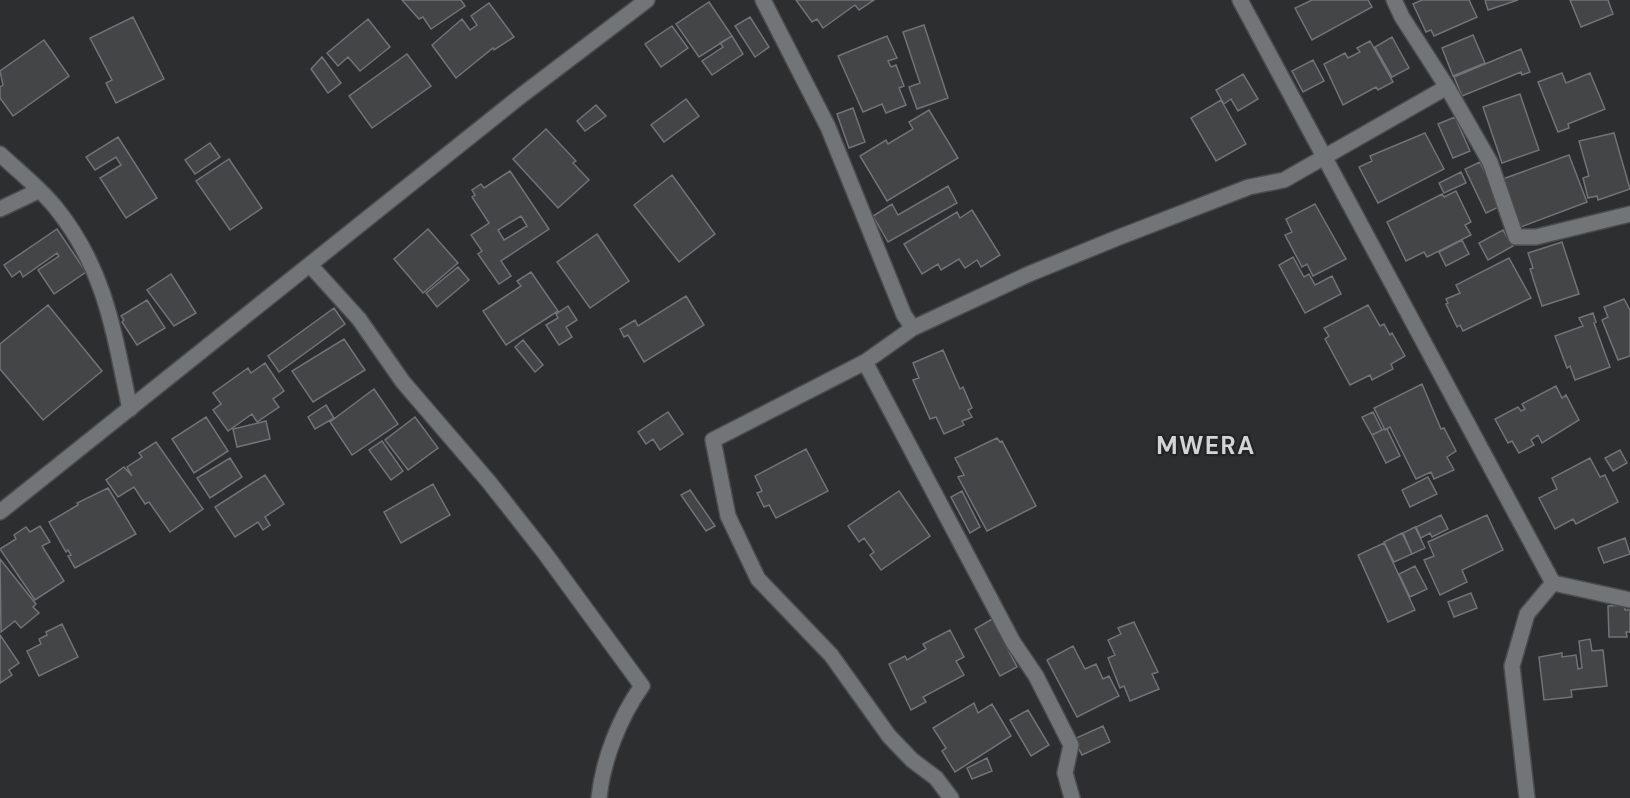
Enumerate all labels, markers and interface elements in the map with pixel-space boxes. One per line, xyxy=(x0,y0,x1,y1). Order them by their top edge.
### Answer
district label: MWERA xyxy=(1156,430,1256,461)

